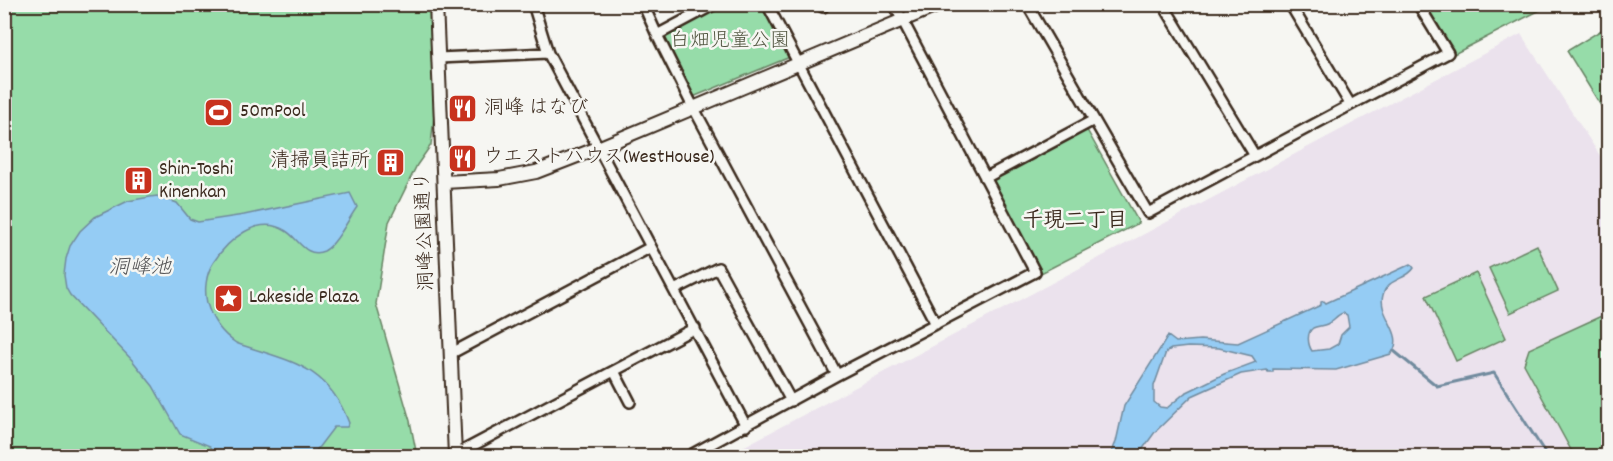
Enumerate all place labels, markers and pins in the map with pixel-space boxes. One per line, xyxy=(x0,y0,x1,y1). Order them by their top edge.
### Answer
restaurant icon: 洞峰 はなび xyxy=(447,93,479,125)
place label: 洞峰 はなび xyxy=(484,95,589,123)
sports icon: 50mPool xyxy=(203,96,235,128)
place label: 50mPool xyxy=(240,98,306,126)
restaurant icon: ウエストハウス(WestHouse) xyxy=(446,142,478,174)
place label: ウエストハウス(WestHouse) xyxy=(483,144,714,172)
building icon: 清掃員詰所 xyxy=(375,146,407,178)
place label: 清掃員詰所 xyxy=(270,148,370,176)
place label: Shin-Toshi Kinenkan xyxy=(159,156,233,207)
building icon: Shin-Toshi Kinenkan xyxy=(122,165,154,197)
place icon: Lakeside Plaza xyxy=(212,282,244,314)
place label: Lakeside Plaza xyxy=(249,284,359,312)

